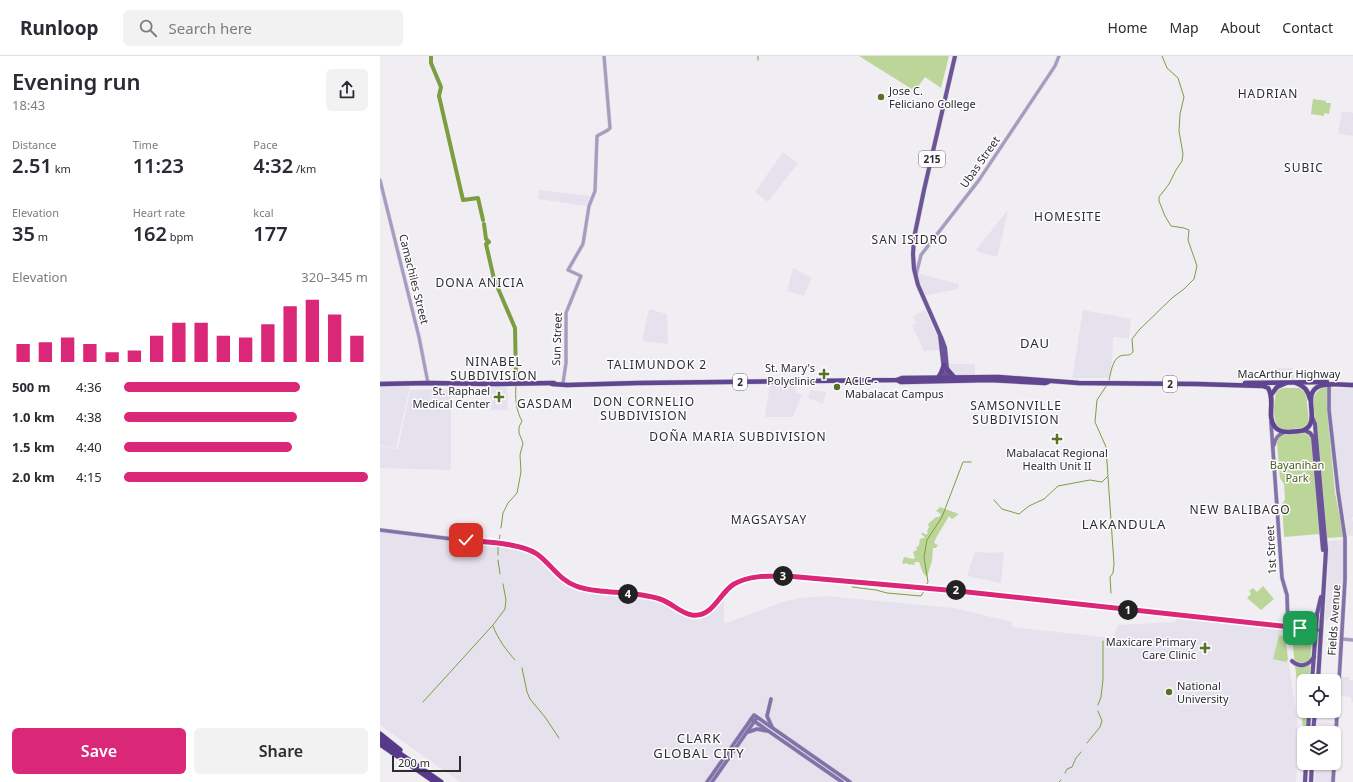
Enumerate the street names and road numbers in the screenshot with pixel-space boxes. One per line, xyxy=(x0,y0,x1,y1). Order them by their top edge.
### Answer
street label: Ubas Street xyxy=(956,133,1003,191)
road number: 215 xyxy=(919,151,945,167)
street label: Camachiles Street xyxy=(396,232,433,326)
street label: Sun Street xyxy=(548,312,565,366)
street label: MacArthur Highway xyxy=(1238,366,1341,381)
road number: 2 xyxy=(733,374,747,390)
road number: 2 xyxy=(1163,376,1177,392)
street label: 1st Street xyxy=(1262,525,1279,575)
street label: Fields Avenue xyxy=(1324,584,1343,656)

